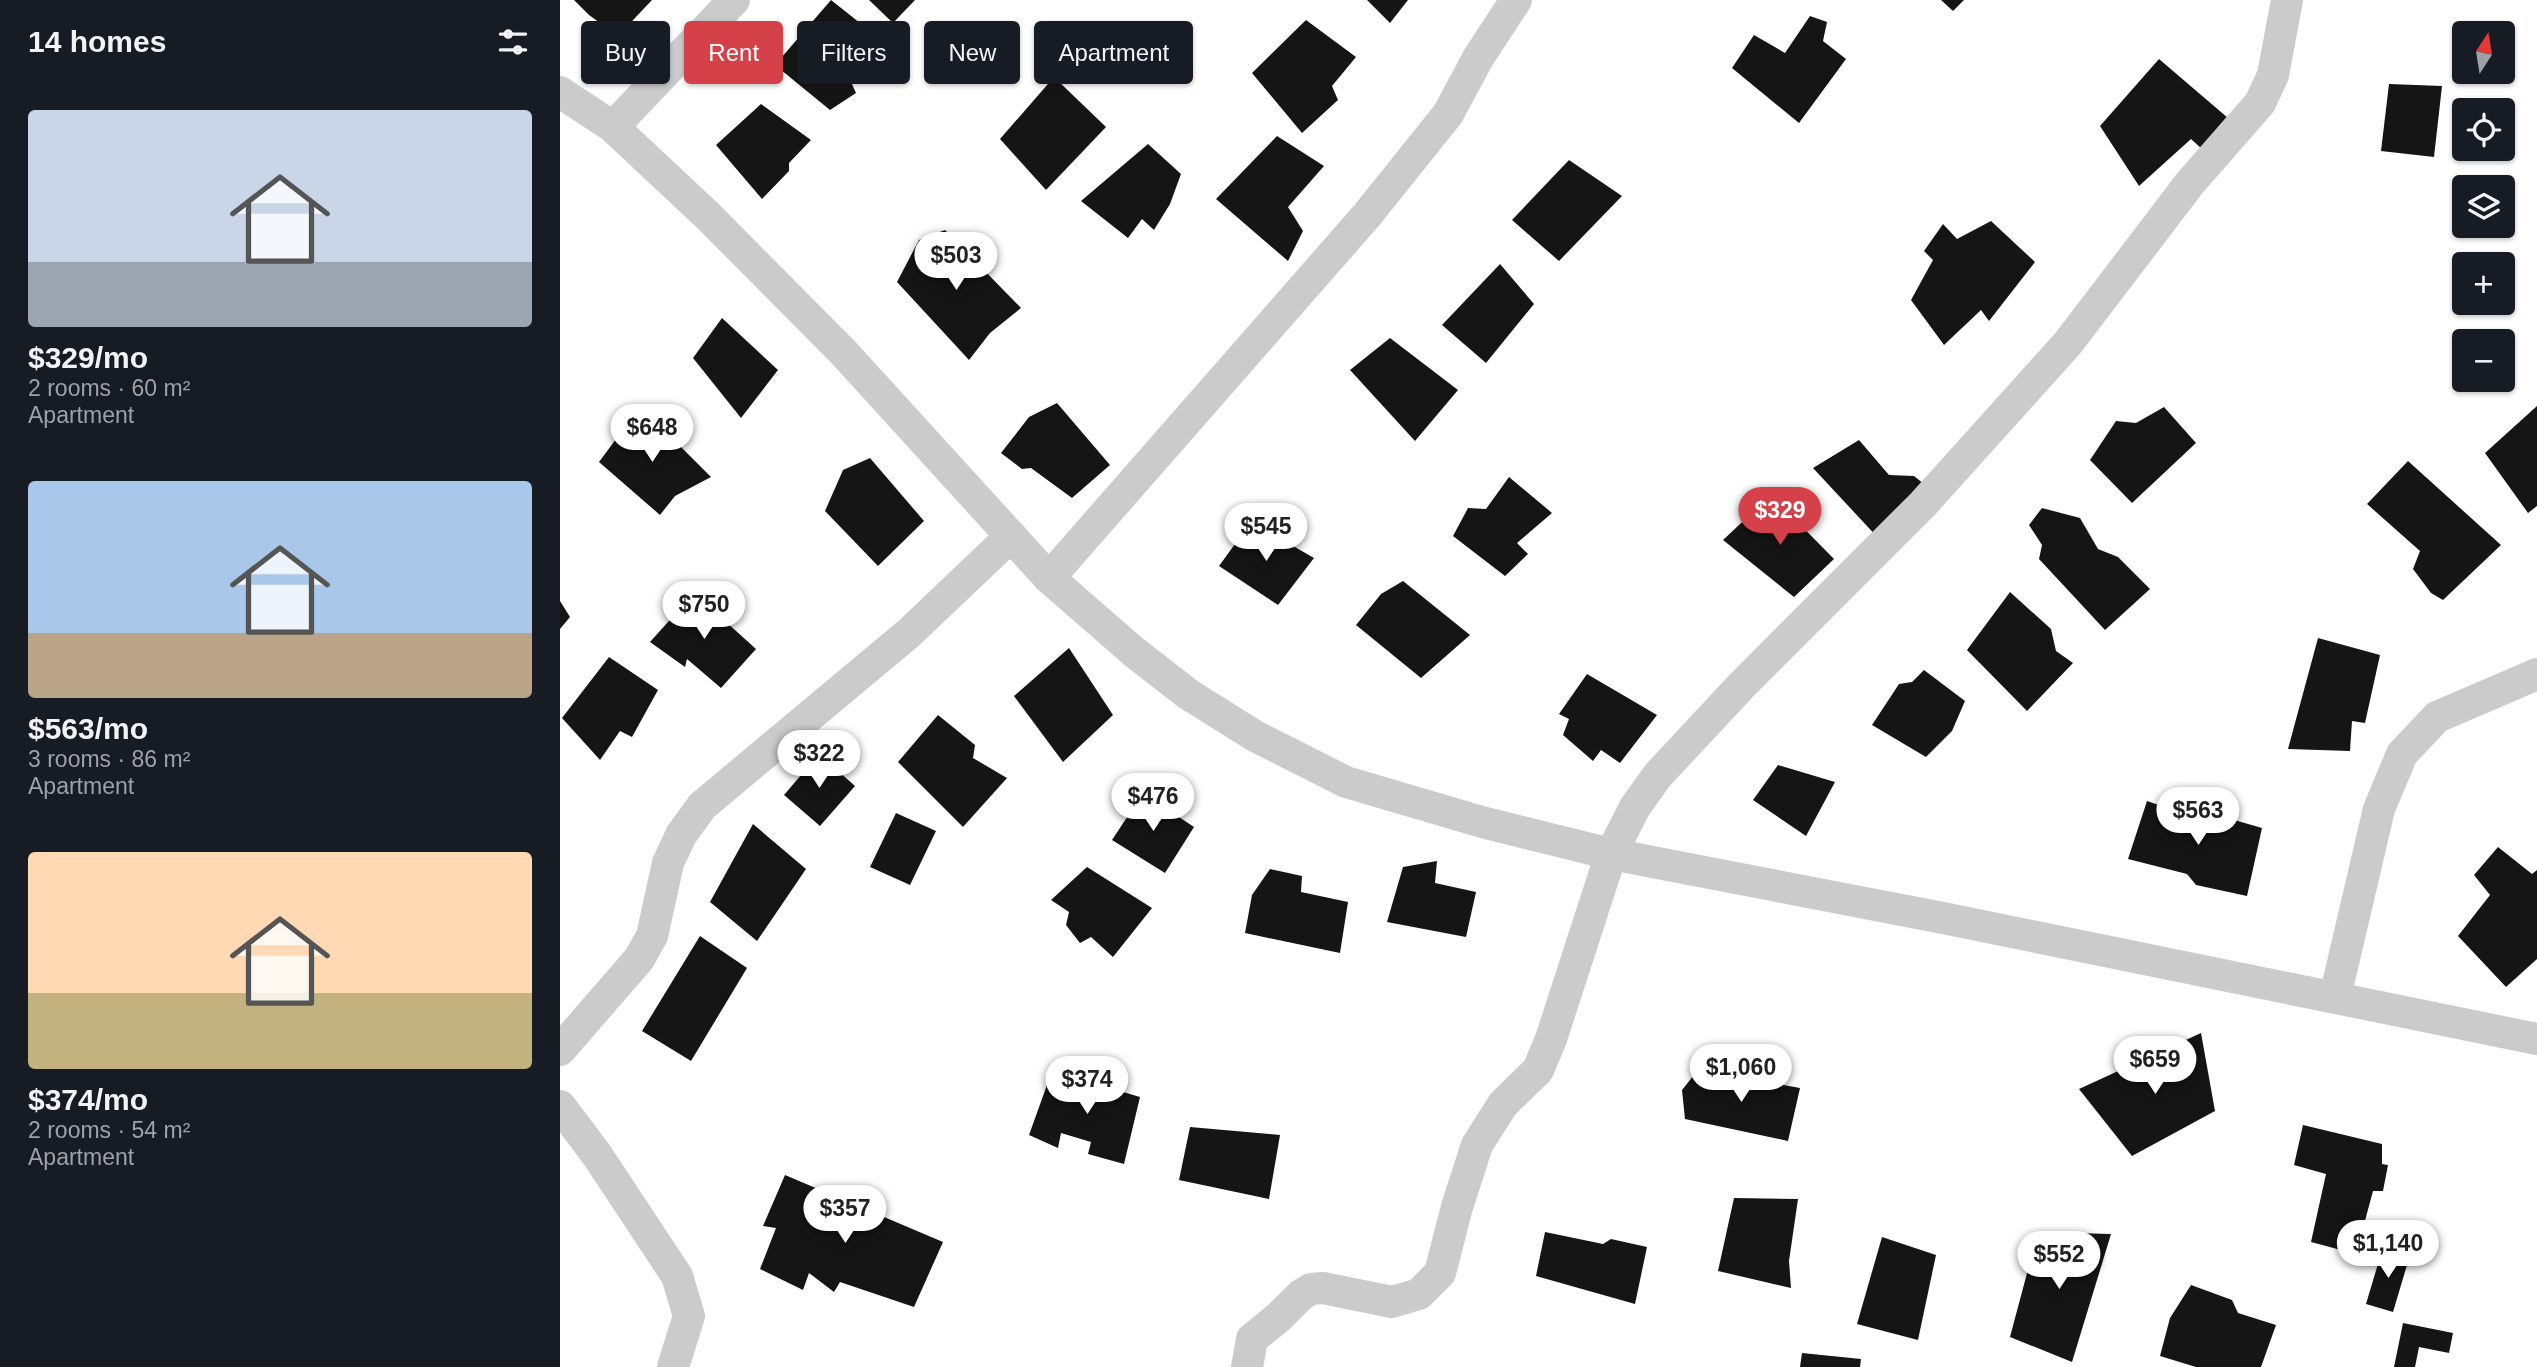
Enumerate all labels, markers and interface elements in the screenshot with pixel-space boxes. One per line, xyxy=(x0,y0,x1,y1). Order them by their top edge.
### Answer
chip: Buy xyxy=(581,21,670,84)
chip: Rent xyxy=(684,21,783,84)
chip: Filters xyxy=(797,21,910,84)
chip: New xyxy=(924,21,1020,84)
chip: Apartment xyxy=(1034,21,1193,84)
north arrow xyxy=(2452,21,2515,84)
map controls xyxy=(2452,21,2515,392)
icon: filters xyxy=(494,23,532,61)
text: 14 homes xyxy=(28,25,166,58)
button: locate xyxy=(2452,98,2515,161)
icon: home xyxy=(217,156,343,282)
button: layers xyxy=(2452,175,2515,238)
pin: $503 xyxy=(915,232,997,292)
text: $503 xyxy=(930,242,982,268)
button: + xyxy=(2452,252,2515,315)
button: − xyxy=(2452,329,2515,392)
text: $329/mo xyxy=(28,341,148,374)
text: 2 rooms · 60 m² xyxy=(28,375,190,401)
text: Apartment xyxy=(28,402,134,428)
pin: $648 xyxy=(611,405,693,464)
text: $648 xyxy=(626,414,678,440)
pin: $329 xyxy=(1739,488,1821,547)
text: $329 xyxy=(1754,497,1806,523)
pin: $545 xyxy=(1225,504,1307,563)
text: $545 xyxy=(1240,513,1292,539)
icon: home xyxy=(217,527,343,653)
pin: $750 xyxy=(663,582,745,641)
text: $750 xyxy=(678,591,730,617)
text: $563/mo xyxy=(28,712,148,745)
pin: $322 xyxy=(778,730,860,790)
text: $322 xyxy=(793,740,845,766)
text: 3 rooms · 86 m² xyxy=(28,746,190,772)
text: Apartment xyxy=(28,773,134,799)
pin: $476 xyxy=(1112,774,1194,833)
text: $476 xyxy=(1127,783,1179,809)
pin: $563 xyxy=(2157,788,2239,847)
text: $563 xyxy=(2172,797,2224,823)
icon: home xyxy=(217,898,343,1024)
pin: $659 xyxy=(2114,1036,2196,1096)
pin: $1,060 xyxy=(1684,1044,1798,1104)
text: $659 xyxy=(2129,1046,2181,1072)
text: $1,060 xyxy=(1706,1054,1776,1080)
pin: $374 xyxy=(1046,1056,1128,1116)
text: $374 xyxy=(1061,1066,1113,1092)
text: $374/mo xyxy=(28,1083,148,1116)
text: 2 rooms · 54 m² xyxy=(28,1117,190,1143)
text: Apartment xyxy=(28,1144,134,1170)
pin: $357 xyxy=(804,1186,886,1245)
text: $357 xyxy=(819,1195,871,1221)
pin: $1,140 xyxy=(2331,1220,2445,1280)
text: $1,140 xyxy=(2353,1230,2423,1256)
pin: $552 xyxy=(2018,1232,2100,1291)
text: $552 xyxy=(2033,1241,2085,1267)

